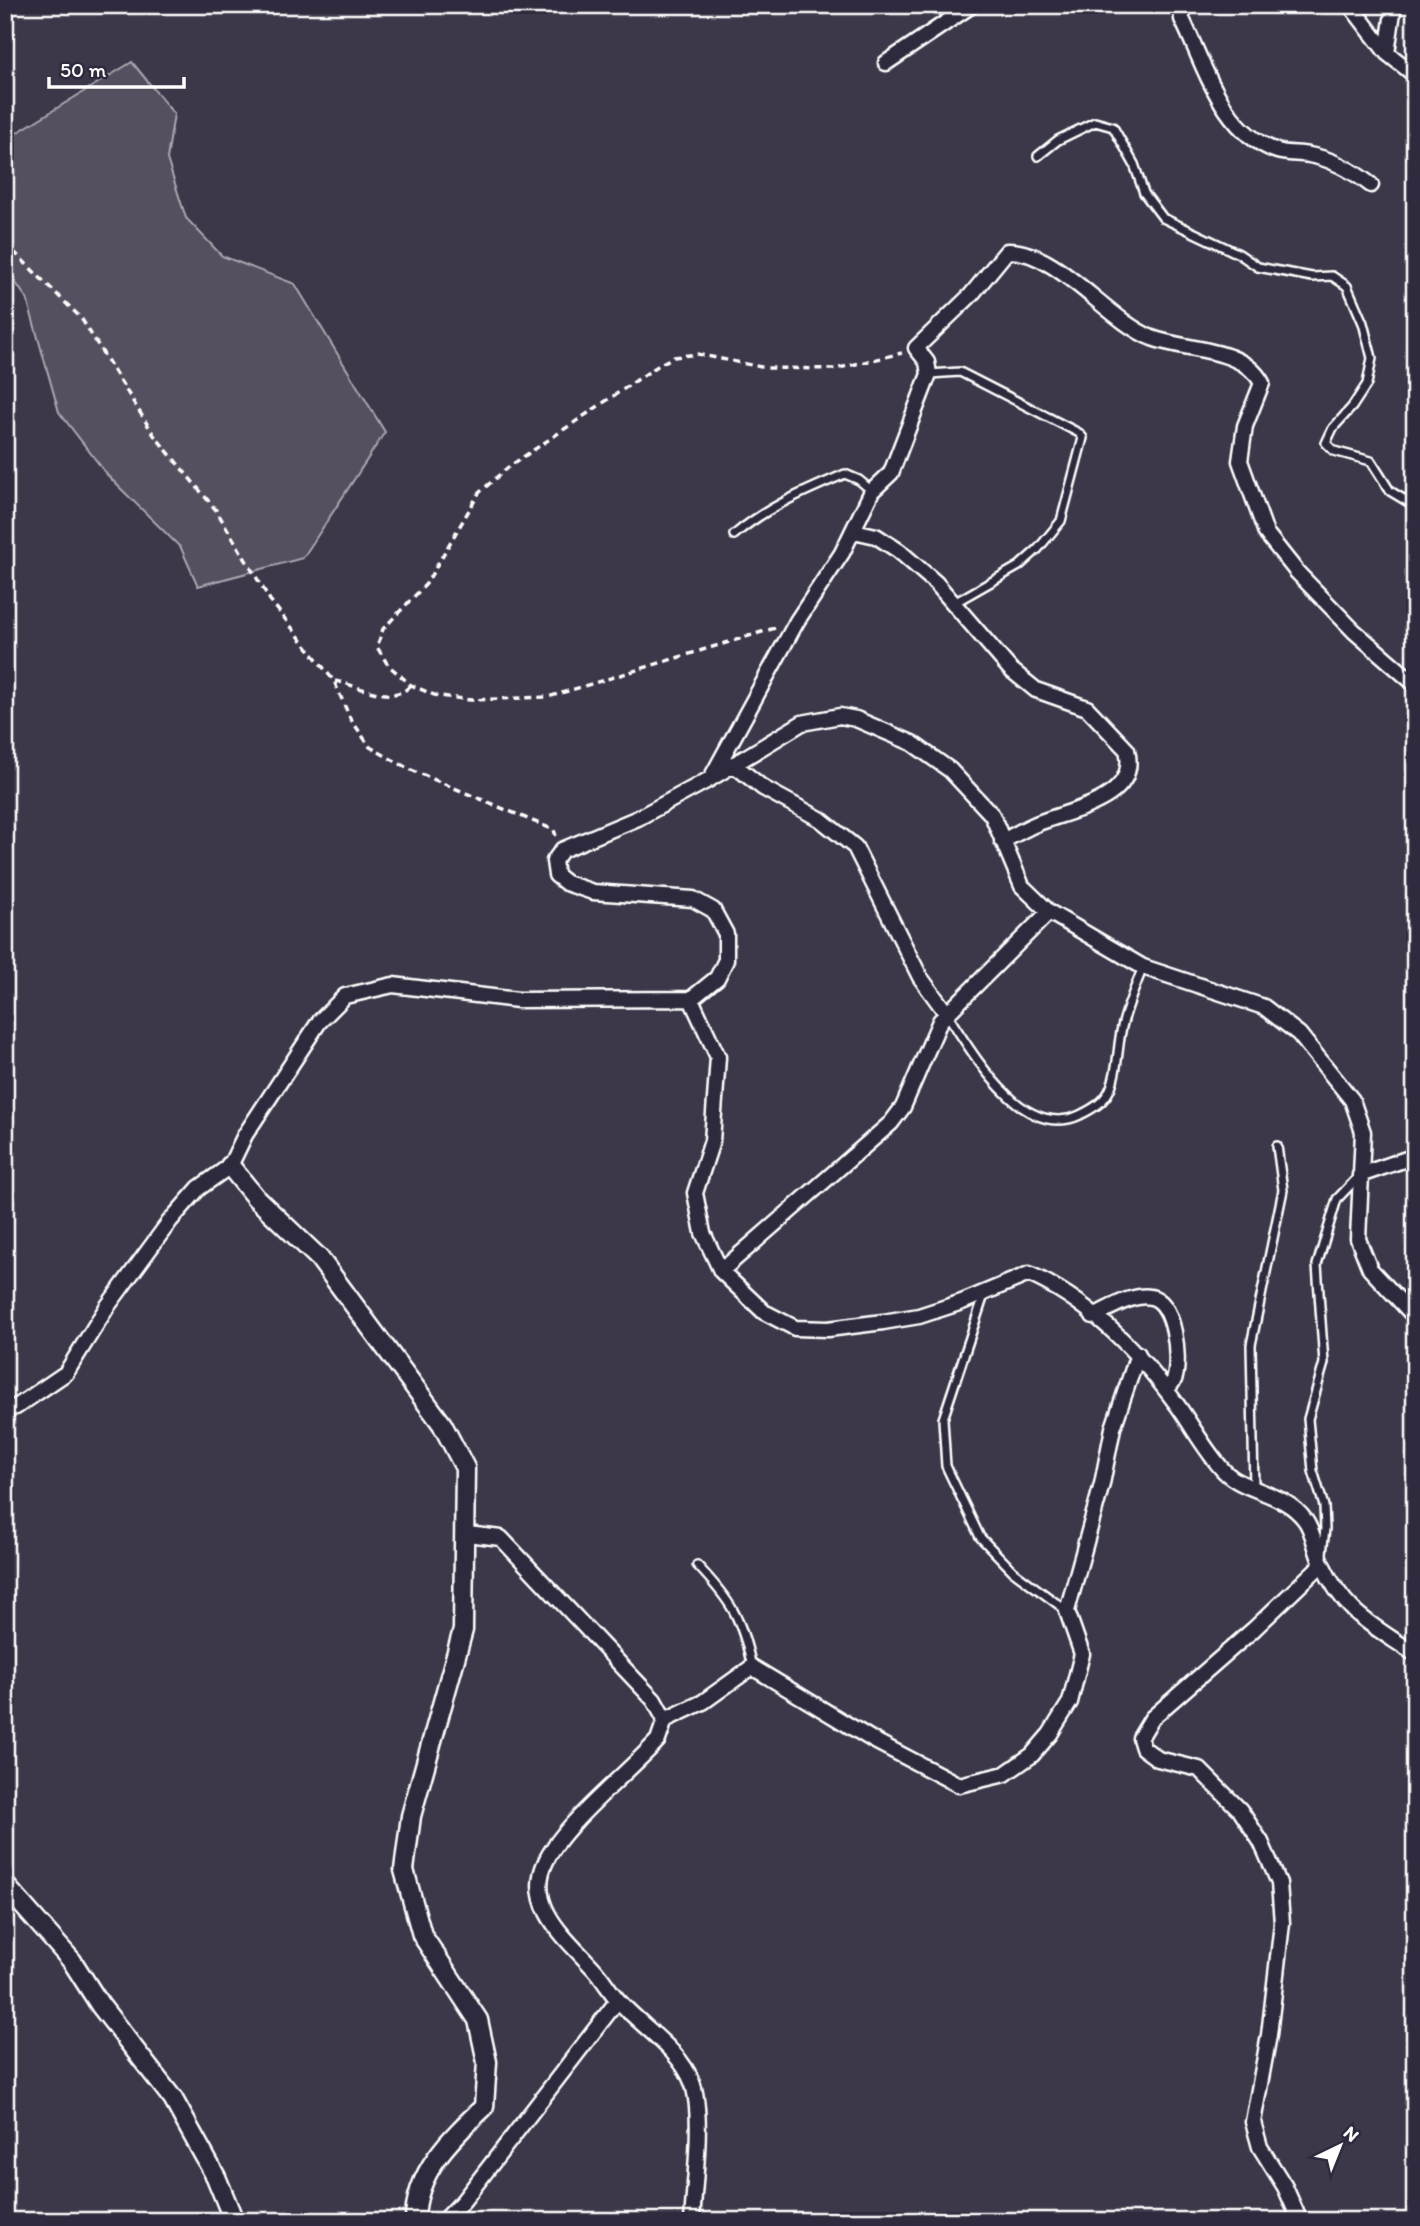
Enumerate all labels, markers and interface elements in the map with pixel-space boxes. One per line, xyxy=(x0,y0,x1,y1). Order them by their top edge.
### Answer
scale bar xyxy=(49,46,184,90)
text: 50 m xyxy=(60,57,107,82)
north arrow xyxy=(1304,2110,1374,2180)
text: N xyxy=(1339,2121,1364,2147)

